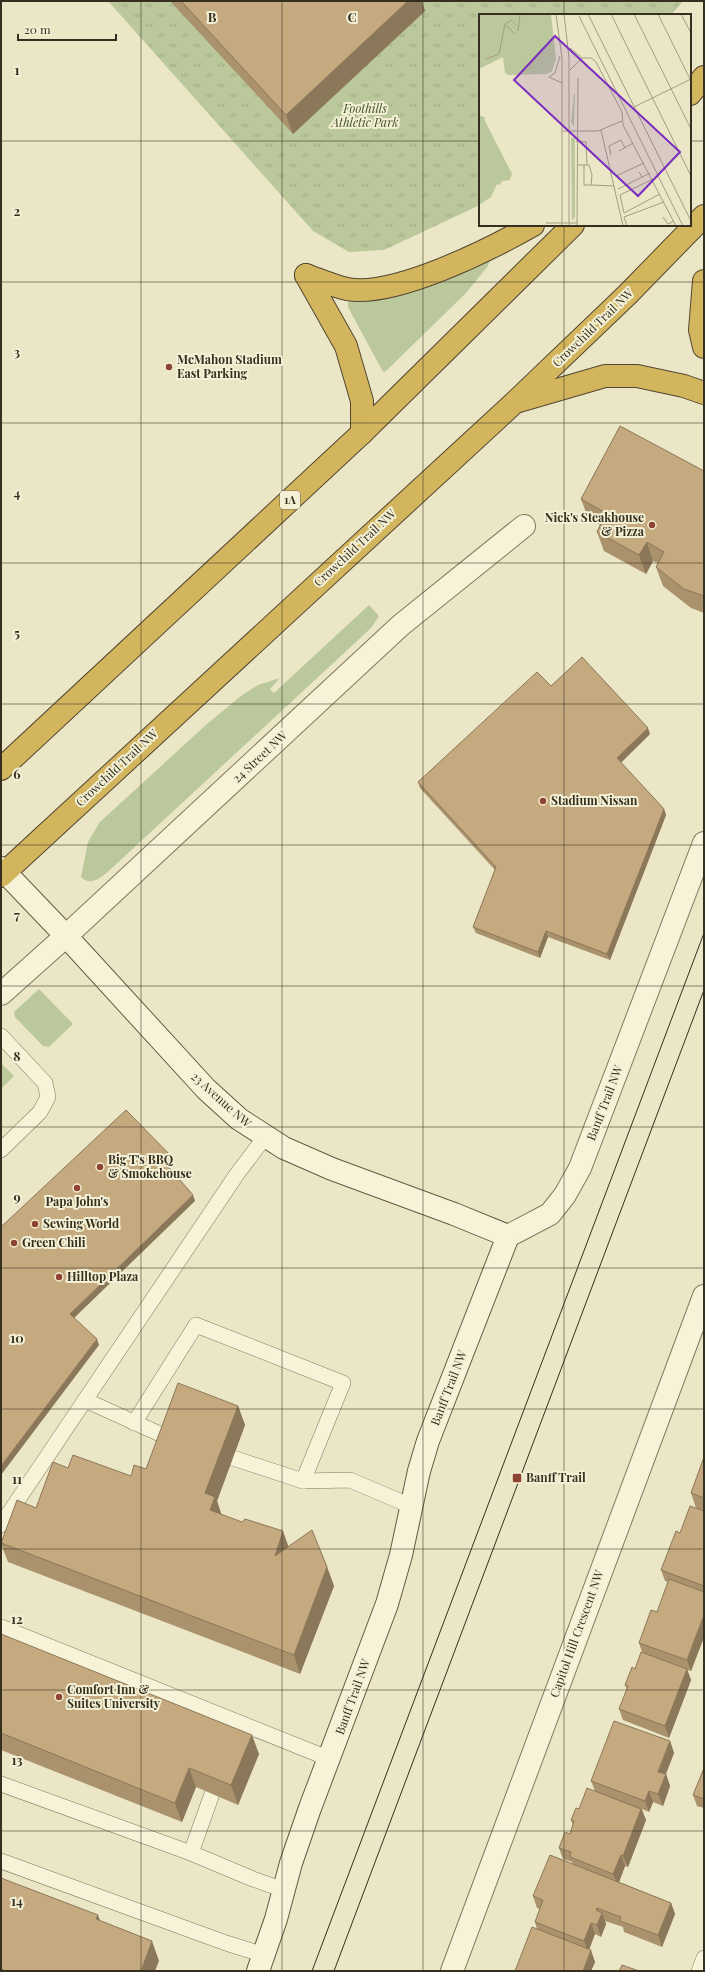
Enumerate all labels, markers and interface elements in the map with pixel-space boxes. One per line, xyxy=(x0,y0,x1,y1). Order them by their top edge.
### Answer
text: B xyxy=(208,8,217,25)
text: C xyxy=(347,8,357,25)
inset map xyxy=(479,14,691,226)
scale bar xyxy=(18,16,116,42)
text: 20 m xyxy=(24,21,51,37)
text: 1 xyxy=(15,61,20,78)
park label: Foothills Athletic Park xyxy=(330,100,398,130)
text: 2 xyxy=(14,202,21,219)
street label: Crowchild Trail NW xyxy=(548,284,636,370)
text: 3 xyxy=(14,343,20,360)
place label: McMahon Stadium East Parking xyxy=(177,351,282,381)
marker: McMahon Stadium East Parking xyxy=(164,362,174,372)
text: 4 xyxy=(14,484,21,501)
road number: 1A xyxy=(280,491,300,509)
street label: Crowchild Trail NW xyxy=(310,505,399,589)
place label: Nick's Steakhouse & Pizza xyxy=(545,509,645,539)
marker: Nick's Steakhouse & Pizza xyxy=(647,520,657,530)
text: 5 xyxy=(14,624,20,641)
street label: Crowchild Trail NW xyxy=(72,725,161,809)
street label: 24 Street NW xyxy=(229,727,290,786)
text: 6 xyxy=(13,765,21,782)
place label: Stadium Nissan xyxy=(551,792,638,808)
marker: Stadium Nissan xyxy=(538,796,548,806)
text: 7 xyxy=(14,906,20,923)
text: 8 xyxy=(13,1047,21,1064)
street label: Banff Trail NW xyxy=(582,1063,626,1142)
street label: 23 Avenue NW xyxy=(188,1068,255,1131)
place label: Big T's BBQ & Smokehouse xyxy=(108,1151,192,1181)
marker: Big T's BBQ & Smokehouse xyxy=(95,1162,105,1172)
marker: Papa John's xyxy=(72,1183,82,1193)
text: 9 xyxy=(13,1188,21,1205)
place label: Papa John's xyxy=(45,1193,109,1209)
place label: Sewing World xyxy=(43,1215,119,1231)
marker: Sewing World xyxy=(30,1219,40,1229)
place label: Green Chili xyxy=(22,1234,86,1250)
marker: Green Chili xyxy=(9,1238,19,1248)
place label: Hilltop Plaza xyxy=(67,1268,139,1284)
marker: Hilltop Plaza xyxy=(54,1272,64,1282)
text: 10 xyxy=(10,1329,24,1346)
street label: Banff Trail NW xyxy=(426,1348,470,1427)
place label: Banff Trail xyxy=(526,1469,586,1485)
text: 11 xyxy=(12,1470,22,1487)
marker: Banff Trail xyxy=(511,1472,523,1484)
street label: Capitol Hill Crescent NW xyxy=(546,1568,607,1700)
text: 12 xyxy=(11,1610,23,1627)
street label: Banff Trail NW xyxy=(331,1657,373,1737)
place label: Comfort Inn & Suites University xyxy=(67,1681,161,1711)
marker: Comfort Inn & Suites University xyxy=(54,1692,64,1702)
text: 13 xyxy=(11,1751,23,1768)
text: 14 xyxy=(11,1892,23,1909)

